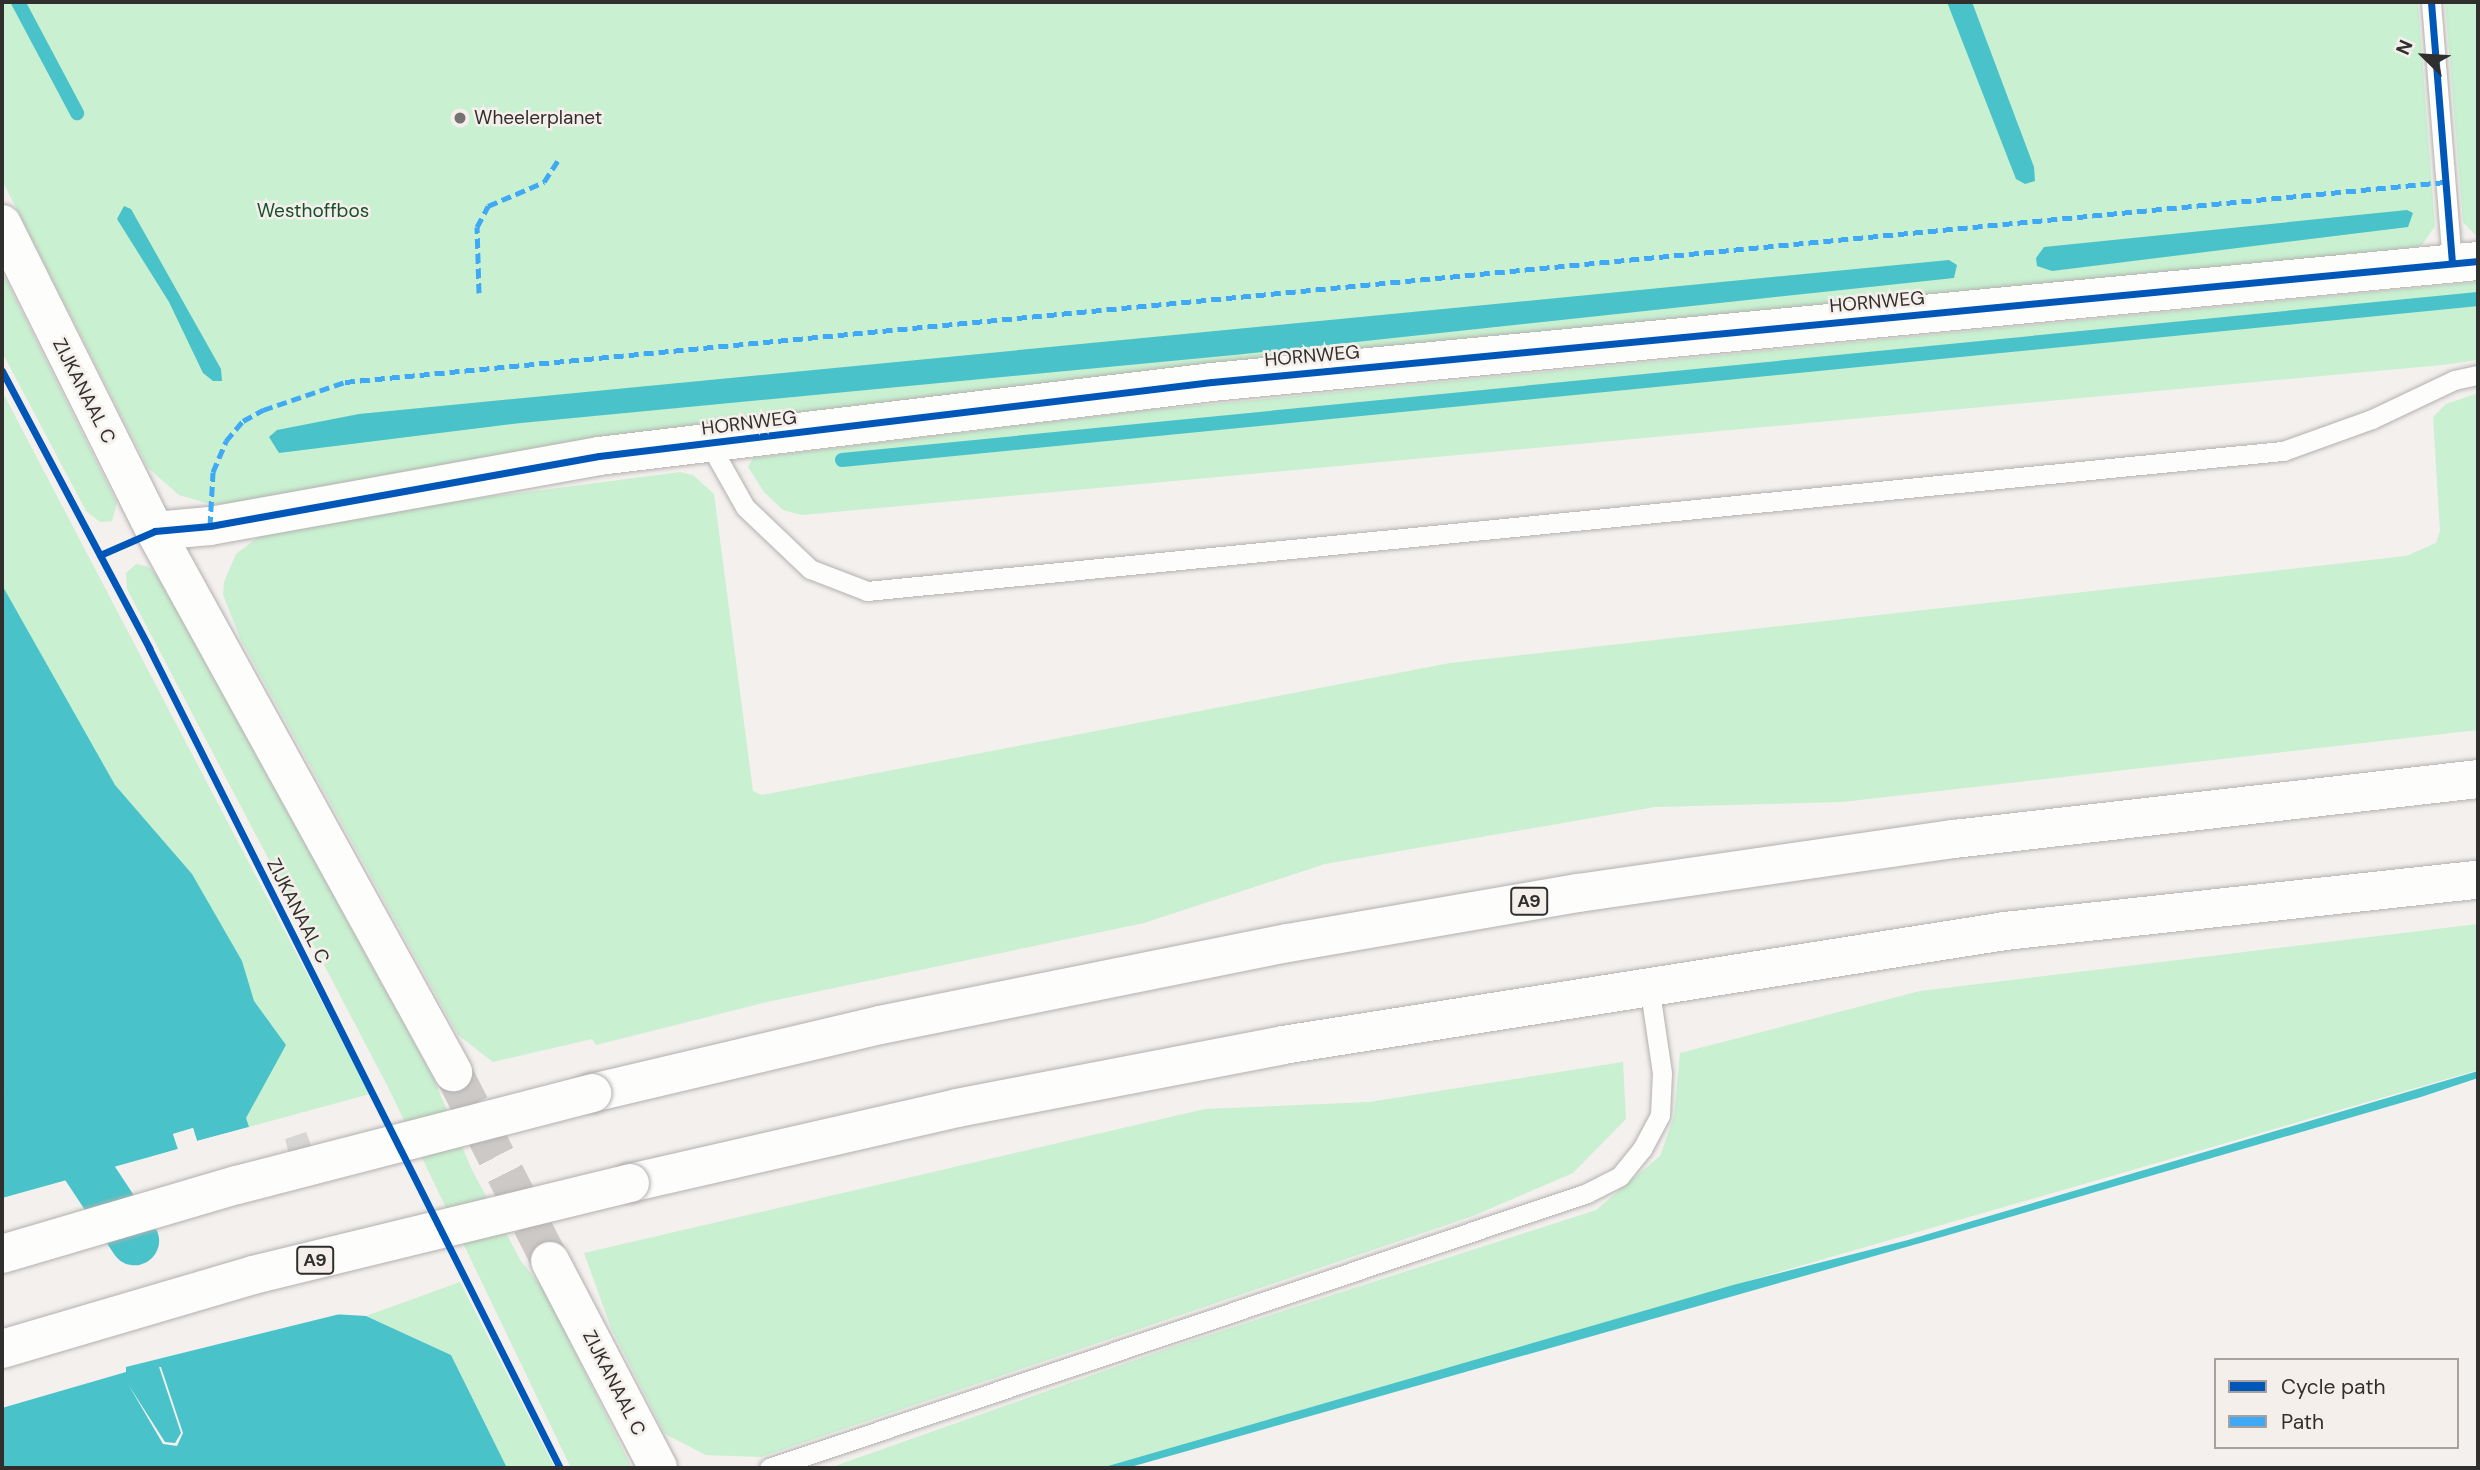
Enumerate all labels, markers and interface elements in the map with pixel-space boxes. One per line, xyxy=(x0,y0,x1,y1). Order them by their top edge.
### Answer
north arrow xyxy=(2389,21,2459,91)
text: N xyxy=(2390,36,2419,59)
place label: Wheelerplanet xyxy=(474,107,602,129)
marker: Wheelerplanet xyxy=(452,110,468,126)
park label: Westhoffbos xyxy=(257,200,369,222)
street label: HORNWEG xyxy=(1828,286,1926,318)
street label: ZIJKANAAL C xyxy=(48,335,120,447)
street label: HORNWEG xyxy=(1263,340,1361,372)
street label: HORNWEG xyxy=(700,406,798,440)
street label: ZIJKANAAL C xyxy=(262,855,334,967)
road number: A9 xyxy=(1510,887,1548,916)
road number: A9 xyxy=(296,1246,334,1274)
street label: ZIJKANAAL C xyxy=(578,1327,650,1439)
legend xyxy=(2214,1358,2459,1449)
text: Cycle path xyxy=(2281,1373,2386,1401)
text: Path xyxy=(2281,1408,2324,1436)

